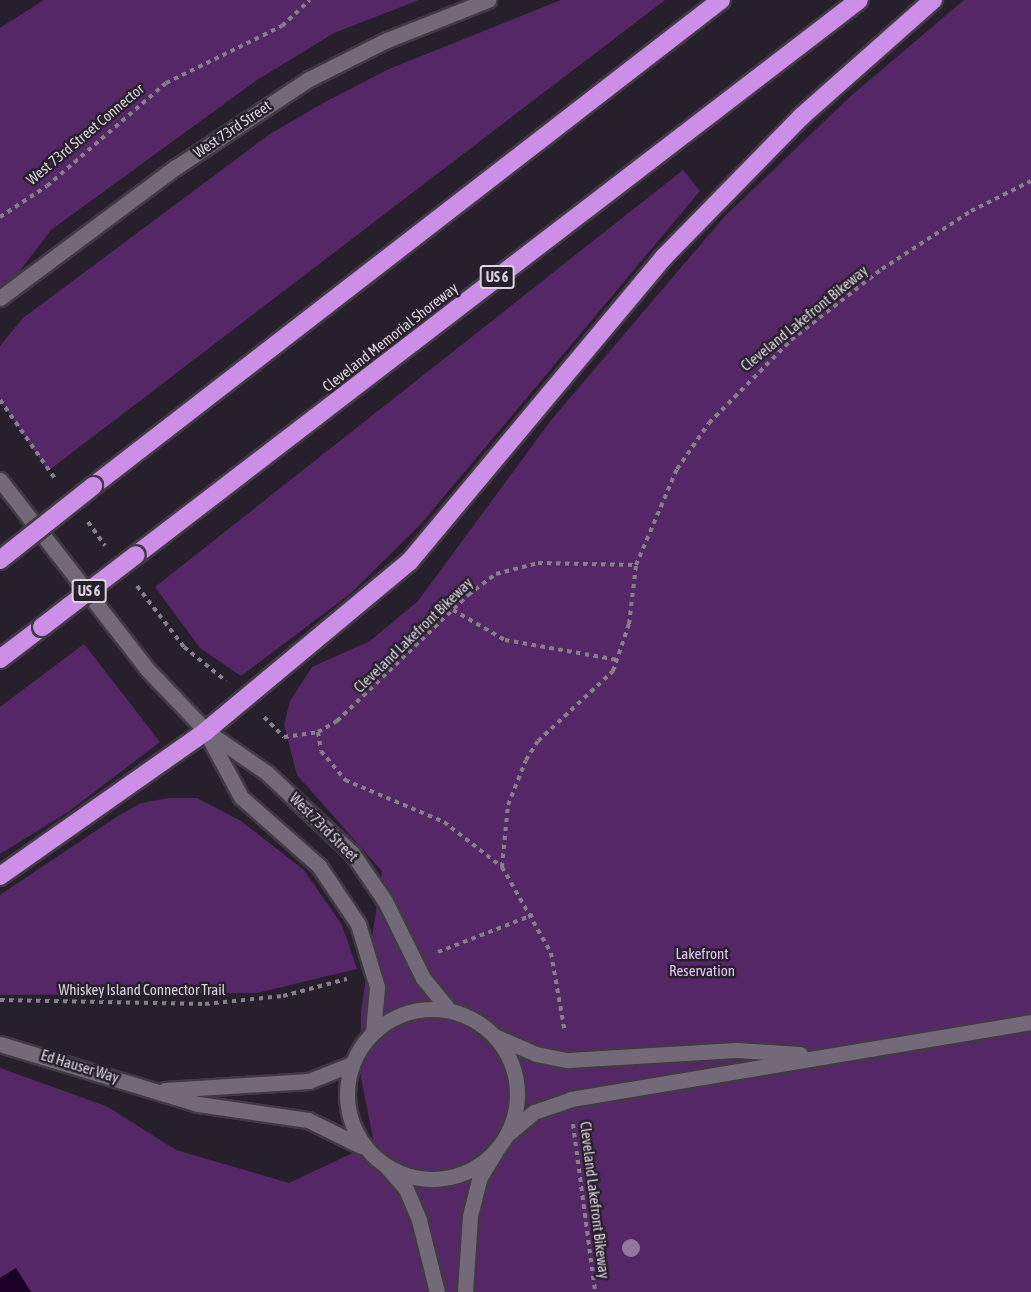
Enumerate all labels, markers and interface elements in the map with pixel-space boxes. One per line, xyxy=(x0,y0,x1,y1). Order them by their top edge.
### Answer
street label: West 73rd Street Connector xyxy=(23,80,147,188)
street label: West 73rd Street xyxy=(190,97,274,161)
street label: Cleveland Lakefront Bikeway xyxy=(737,261,871,375)
road number: US 6 xyxy=(479,266,515,288)
street label: Cleveland Memorial Shoreway xyxy=(319,279,461,395)
street label: Cleveland Lakefront Bikeway xyxy=(350,574,476,696)
road number: US 6 xyxy=(71,580,107,602)
street label: West 73rd Street xyxy=(286,789,362,865)
park label: Lakefront Reservation xyxy=(669,944,735,979)
street label: Whiskey Island Connector Trail xyxy=(58,981,226,999)
street label: Ed Hauser Way xyxy=(39,1046,121,1086)
street label: Cleveland Lakefront Bikeway xyxy=(576,1120,614,1280)

